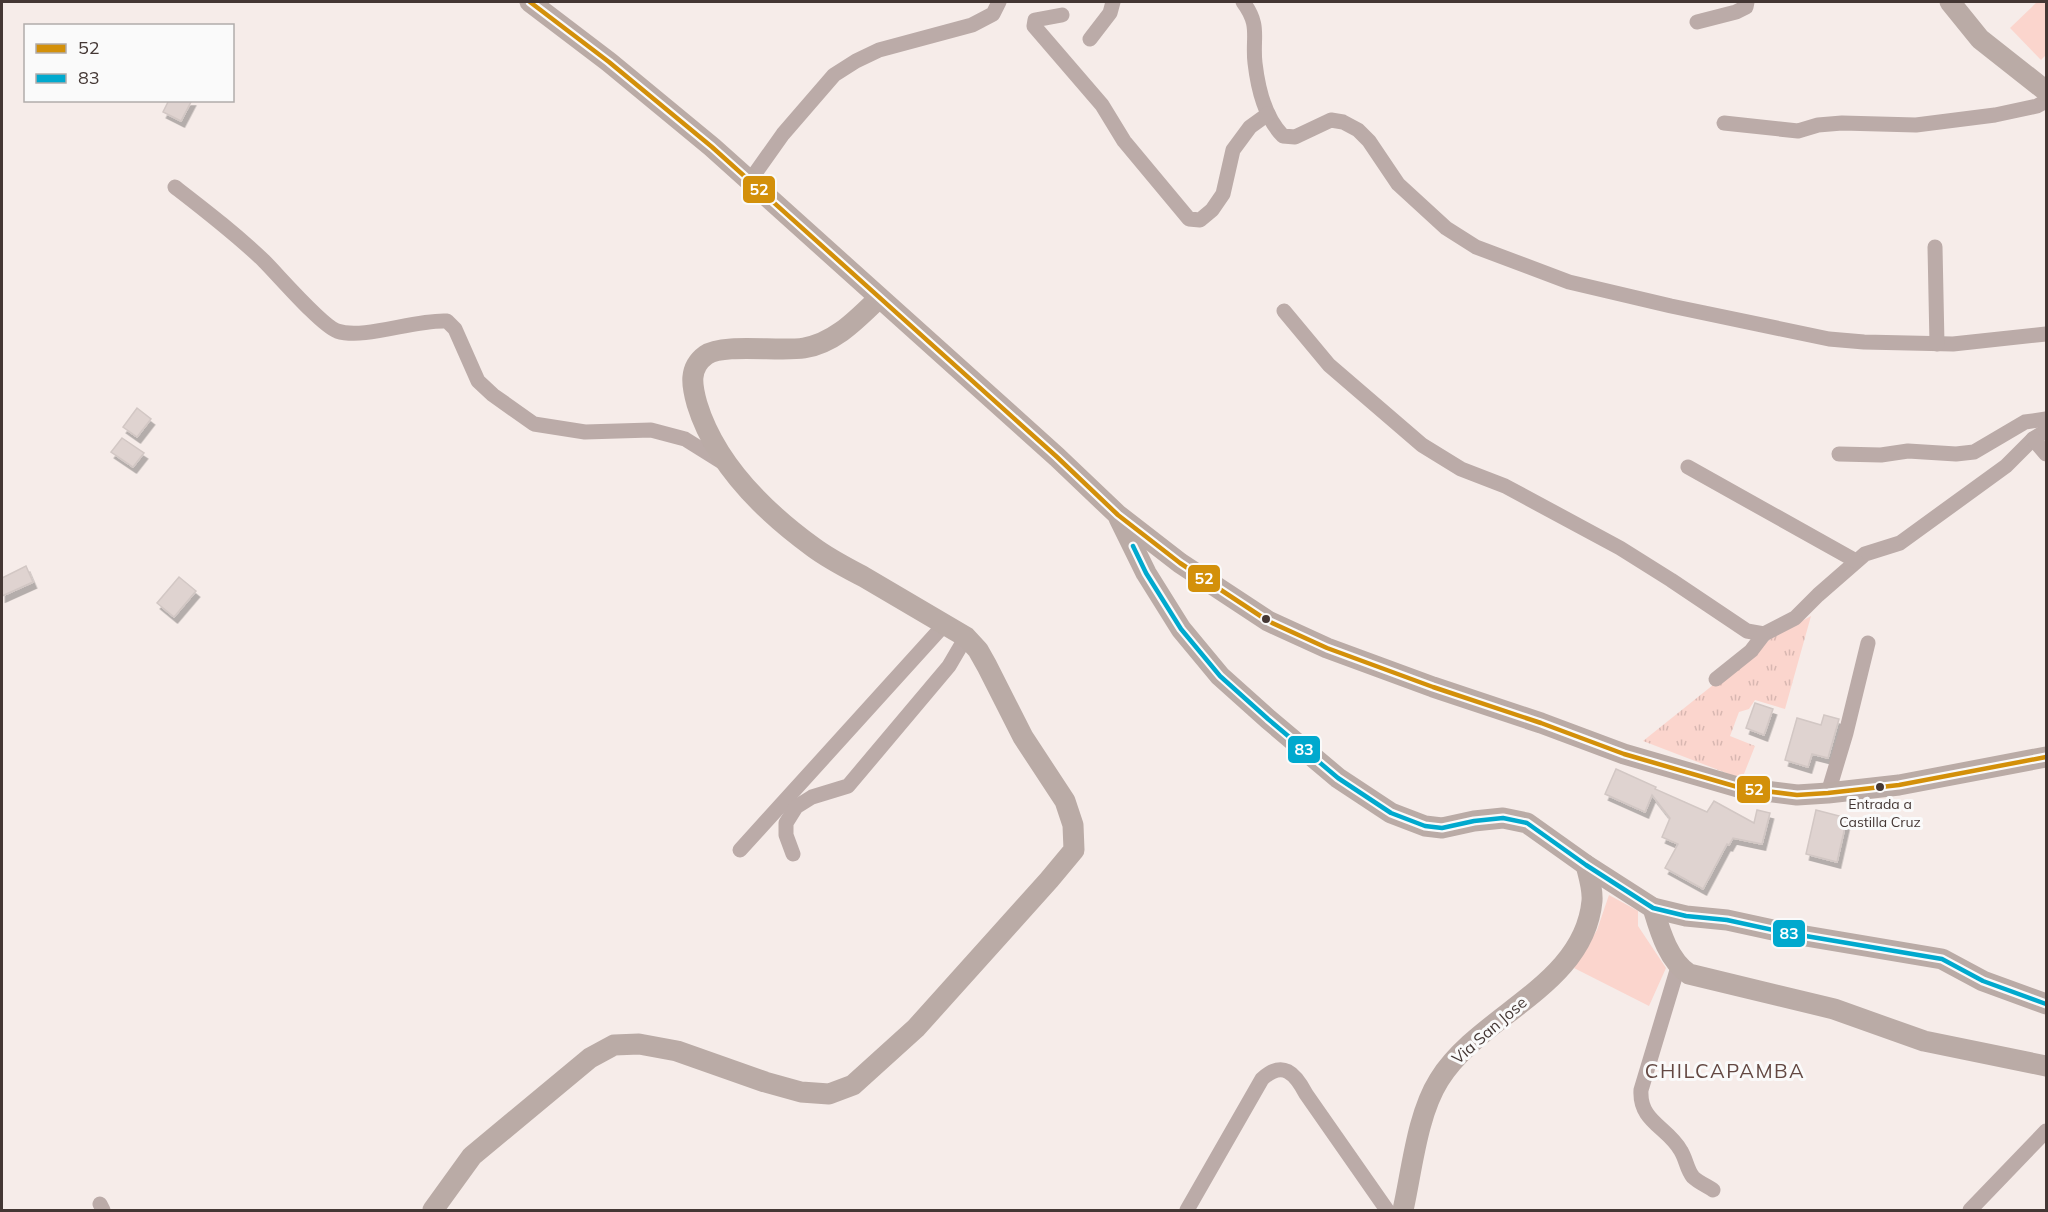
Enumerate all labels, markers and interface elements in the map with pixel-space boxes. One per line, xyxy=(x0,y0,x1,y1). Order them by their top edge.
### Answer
legend xyxy=(24,24,234,102)
text: 52 xyxy=(78,36,100,59)
text: 83 xyxy=(78,66,100,89)
line badge: 52 xyxy=(742,175,776,204)
text: 52 xyxy=(749,179,769,199)
line badge: 52 xyxy=(1187,564,1221,593)
text: 52 xyxy=(1194,568,1214,588)
unlabelled marker xyxy=(1260,613,1272,625)
line badge: 83 xyxy=(1287,735,1321,764)
text: 83 xyxy=(1294,739,1314,759)
line badge: 52 xyxy=(1736,775,1771,804)
text: 52 xyxy=(1744,779,1764,799)
marker: Entrada a Castilla Cruz xyxy=(1874,781,1886,793)
place label: Entrada a Castilla Cruz xyxy=(1839,795,1921,831)
line badge: 83 xyxy=(1772,919,1806,948)
text: 83 xyxy=(1779,923,1799,943)
street label: Via San Jose xyxy=(1447,992,1531,1068)
district label: CHILCAPAMBA xyxy=(1645,1058,1805,1083)

